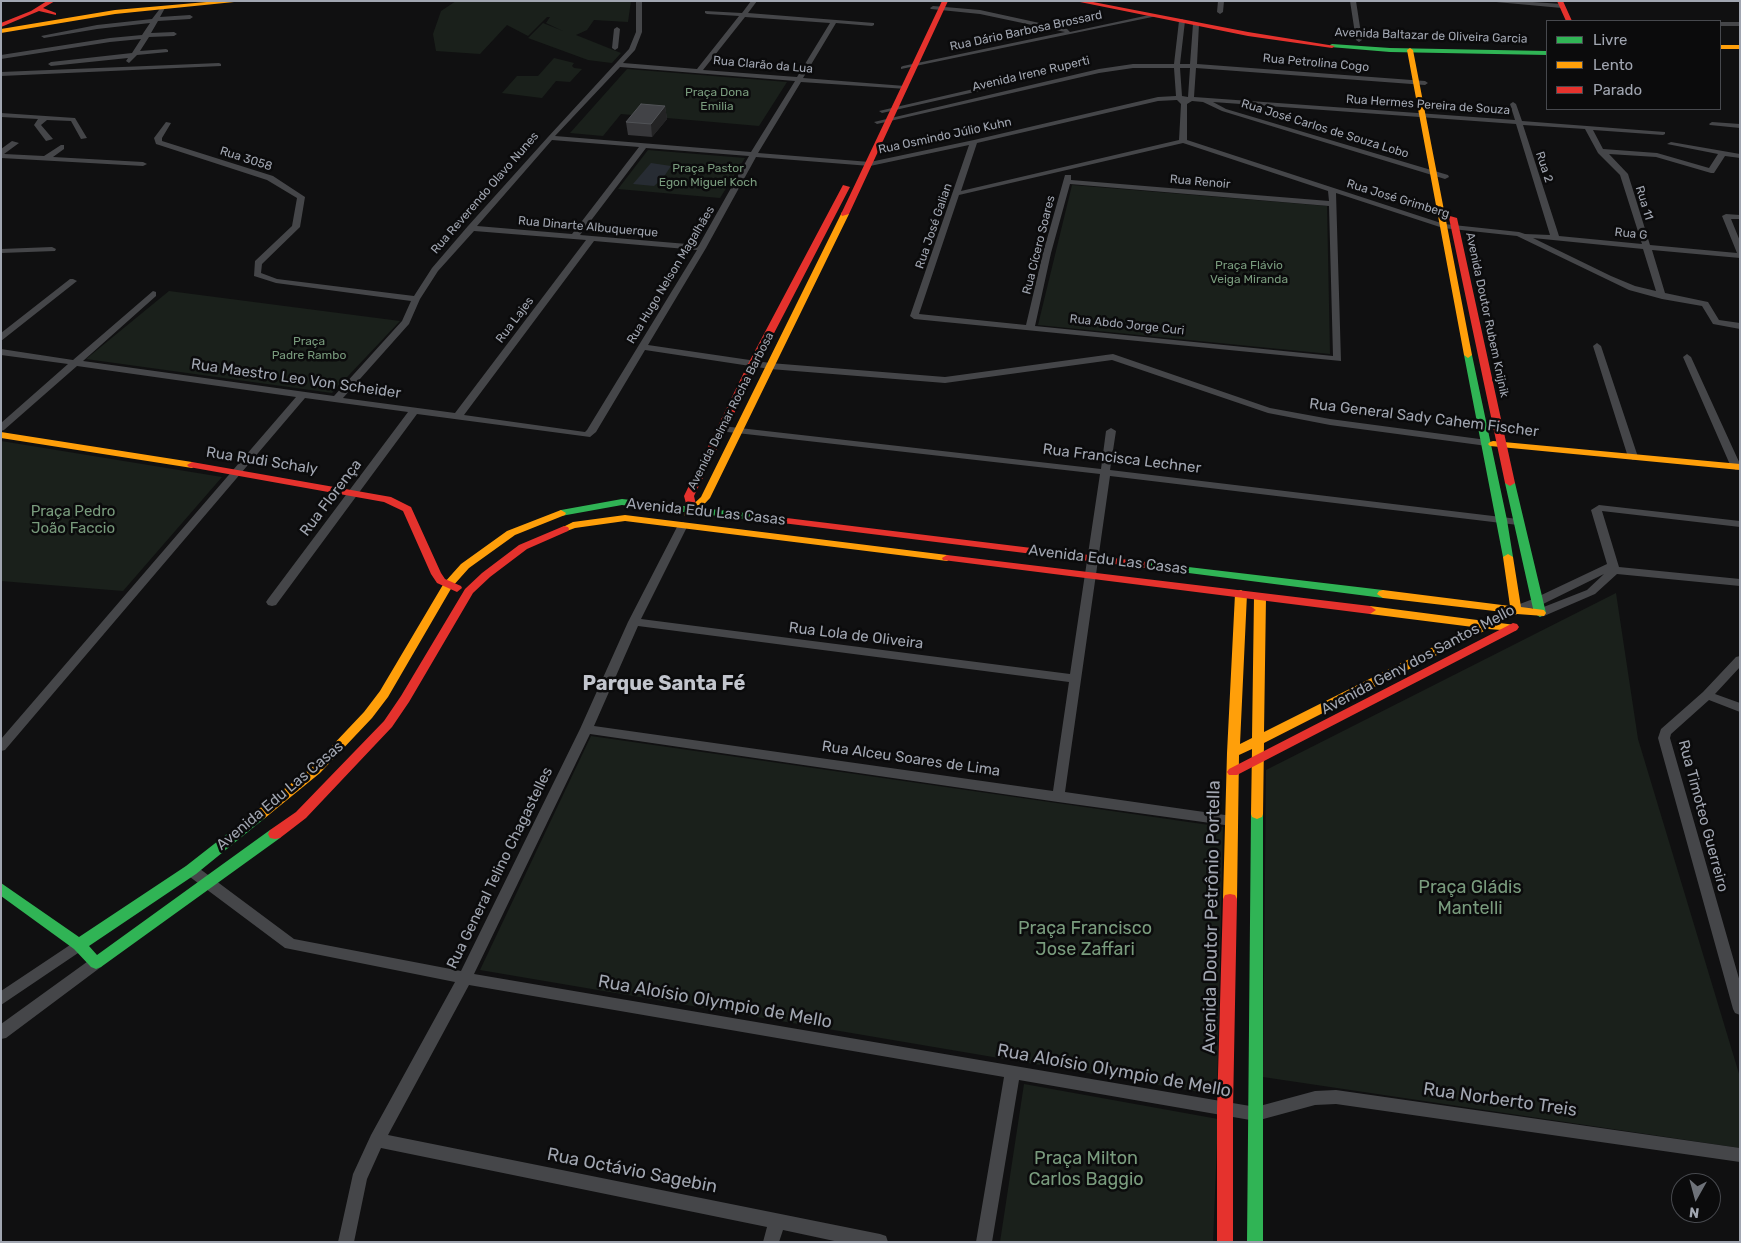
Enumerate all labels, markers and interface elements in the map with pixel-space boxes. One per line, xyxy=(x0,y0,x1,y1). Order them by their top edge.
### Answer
street label: Rua Dário Barbosa Brossard xyxy=(948,8,1104,54)
legend xyxy=(1546,20,1721,110)
street label: Avenida Baltazar de Oliveira Garcia xyxy=(1334,25,1528,47)
text: Livre xyxy=(1593,31,1627,49)
street label: Rua Petrolina Cogo xyxy=(1262,51,1370,75)
street label: Rua Clarão da Lua xyxy=(712,53,814,77)
street label: Avenida Irene Ruperti xyxy=(971,53,1091,95)
text: Lento xyxy=(1593,56,1633,74)
text: Parado xyxy=(1593,81,1642,99)
park label: Praça Dona Emilia xyxy=(685,86,749,114)
street label: Rua Hermes Pereira de Souza xyxy=(1345,92,1511,118)
street label: Rua José Carlos de Souza Lobo xyxy=(1239,97,1411,161)
street label: Rua Osmindo Júlio Kuhn xyxy=(877,115,1013,157)
street label: Rua Reverendo Olavo Nunes xyxy=(428,129,542,257)
street label: Rua 3058 xyxy=(218,144,274,174)
street label: Rua 2 xyxy=(1532,150,1556,184)
park label: Praça Pastor Egon Miguel Koch xyxy=(659,162,757,190)
street label: Rua Renoir xyxy=(1169,172,1231,192)
street label: Rua José Grimberg xyxy=(1345,177,1451,221)
street label: Rua José Galian xyxy=(913,181,955,271)
street label: Rua 11 xyxy=(1632,184,1656,222)
street label: Rua Cícero Soares xyxy=(1020,194,1058,296)
street label: Rua Hugo Nelson Magalhães xyxy=(624,203,718,347)
street label: Rua Dinarte Albuquerque xyxy=(517,214,659,240)
street label: Rua G xyxy=(1614,225,1648,243)
street label: Avenida Doutor Rubem Knijnik xyxy=(1462,231,1512,399)
park label: Praça Flávio Veiga Miranda xyxy=(1210,259,1288,287)
street label: Rua Lajes xyxy=(493,294,537,346)
street label: Rua Abdo Jorge Curi xyxy=(1069,312,1185,338)
street label: Avenida Delmar Rocha Barbosa xyxy=(685,330,777,492)
park label: Praça Padre Rambo xyxy=(272,335,346,363)
street label: Rua Maestro Leo Von Scheider xyxy=(190,355,402,403)
street label: Rua General Sady Cahem Fischer xyxy=(1308,395,1540,441)
street label: Rua Francisca Lechner xyxy=(1042,440,1202,478)
street label: Rua Rudi Schaly xyxy=(205,443,319,479)
street label: Rua Florença xyxy=(296,456,366,540)
street label: Avenida Edu Las Casas xyxy=(625,495,787,529)
park label: Praça Pedro João Faccio xyxy=(31,503,115,538)
street label: Avenida Edu Las Casas xyxy=(1027,541,1189,579)
street label: Avenida Geny dos Santos Mello xyxy=(1318,601,1518,719)
street label: Rua Lola de Oliveira xyxy=(788,619,924,653)
district label: Parque Santa Fé xyxy=(583,672,745,696)
street label: Avenida Edu Las Casas xyxy=(213,738,347,854)
street label: Rua Alceu Soares de Lima xyxy=(821,738,1001,780)
street label: Rua Timoteo Guerreiro xyxy=(1674,738,1732,894)
street label: Rua General Telino Chagastelles xyxy=(443,764,557,972)
street label: Avenida Doutor Petrônio Portella xyxy=(1199,780,1225,1054)
park label: Praça Gládis Mantelli xyxy=(1418,877,1522,920)
park label: Praça Francisco Jose Zaffari xyxy=(1018,918,1152,961)
street label: Rua Aloísio Olympio de Mello xyxy=(596,971,834,1033)
street label: Rua Aloísio Olympio de Mello xyxy=(995,1040,1233,1102)
street label: Rua Norberto Treis xyxy=(1422,1078,1578,1122)
street label: Rua Octávio Sagebin xyxy=(545,1144,719,1198)
park label: Praça Milton Carlos Baggio xyxy=(1028,1148,1144,1190)
north arrow xyxy=(1671,1173,1721,1223)
text: N xyxy=(1688,1203,1700,1221)

